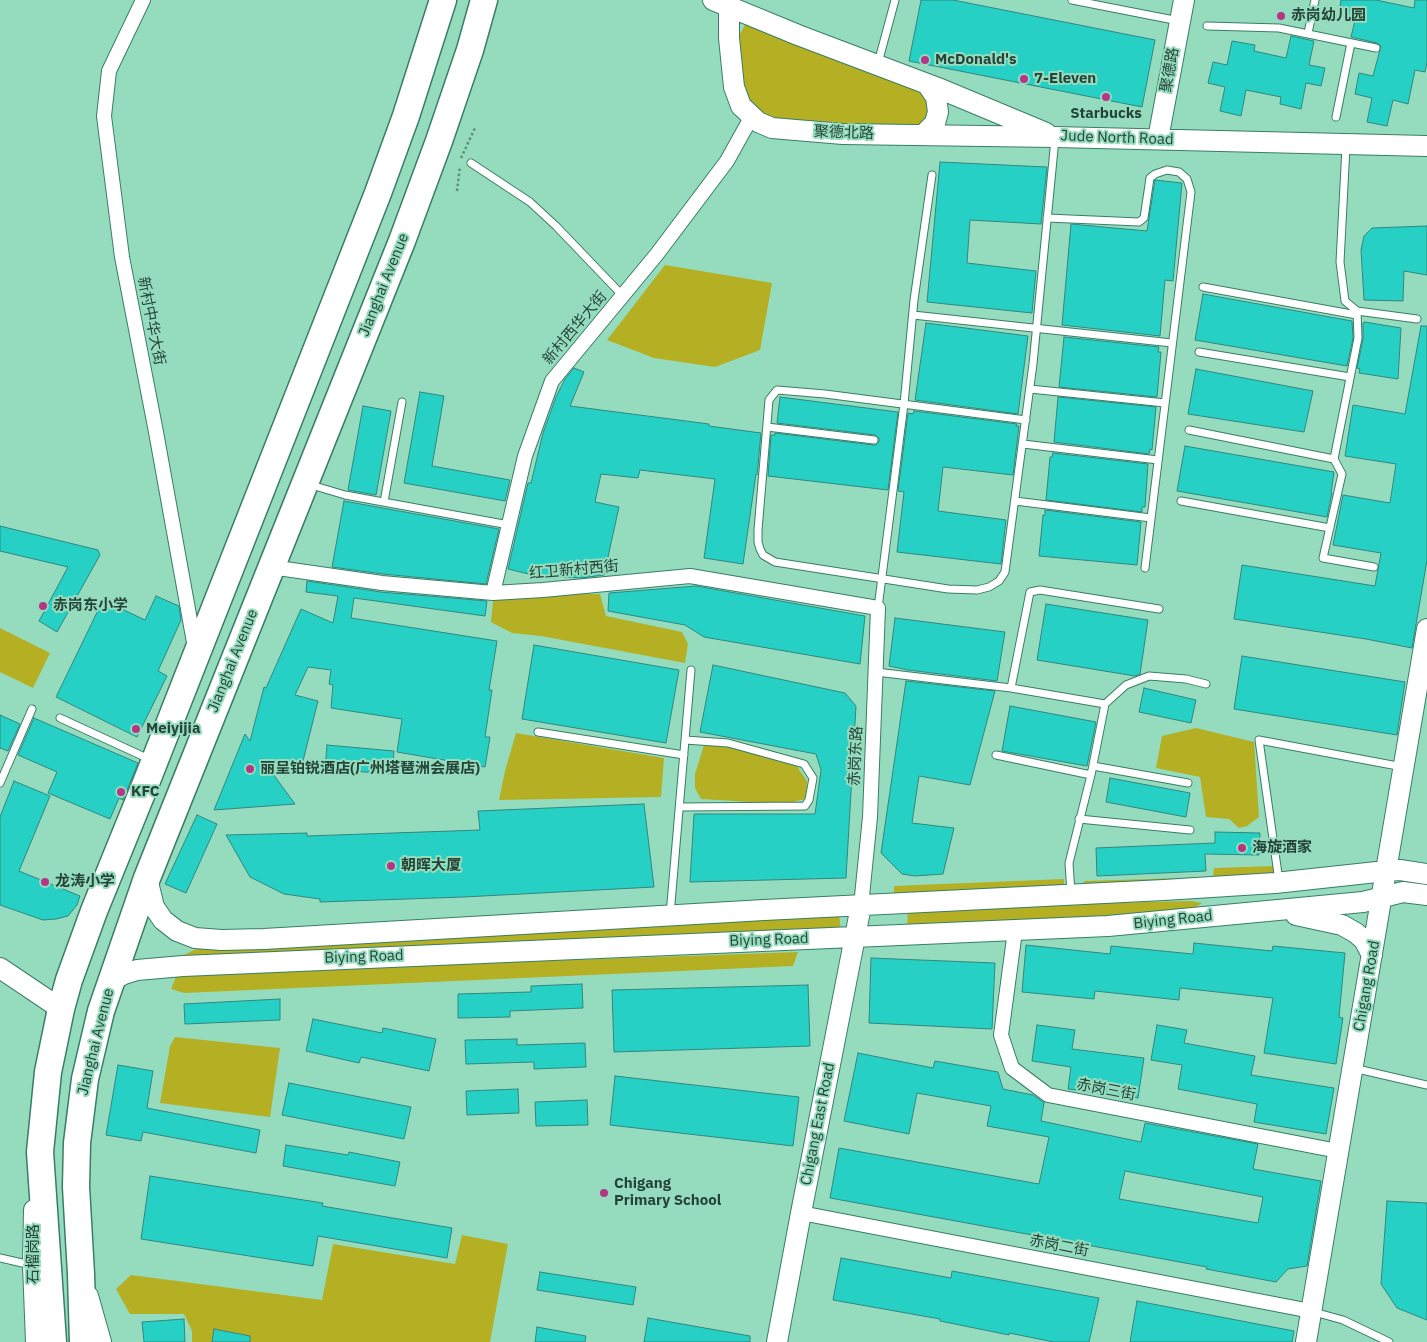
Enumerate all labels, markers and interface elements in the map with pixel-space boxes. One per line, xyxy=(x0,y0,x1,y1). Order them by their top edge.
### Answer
place label: 赤岗幼儿园 xyxy=(1291,7,1366,25)
marker: 赤岗幼儿园 xyxy=(1275,10,1287,22)
street label: 聚德路 xyxy=(1157,46,1183,94)
place label: McDonald's xyxy=(935,51,1017,69)
marker: McDonald's xyxy=(919,54,931,66)
place label: 7-Eleven xyxy=(1034,70,1096,88)
marker: 7-Eleven xyxy=(1018,73,1030,85)
marker: Starbucks xyxy=(1100,91,1112,103)
place label: Starbucks xyxy=(1070,105,1142,123)
street label: 聚德北路 xyxy=(814,123,874,143)
street label: Jude North Road xyxy=(1060,127,1174,149)
street label: Jianghai Avenue xyxy=(355,231,413,339)
street label: 新村中华大街 xyxy=(134,275,168,367)
street label: 新村西华大街 xyxy=(539,288,611,368)
street label: 红卫新村西街 xyxy=(528,557,620,583)
place label: 赤岗东小学 xyxy=(53,597,128,615)
marker: 赤岗东小学 xyxy=(37,600,49,612)
street label: Jianghai Avenue xyxy=(204,607,262,715)
place label: Meiyijia xyxy=(146,720,200,738)
marker: Meiyijia xyxy=(130,723,142,735)
street label: 赤岗东路 xyxy=(845,726,867,786)
place label: 丽呈铂锐酒店(广州塔琶洲会展店) xyxy=(260,760,480,778)
marker: 丽呈铂锐酒店(广州塔琶洲会展店) xyxy=(244,763,256,775)
place label: KFC xyxy=(131,783,160,801)
marker: KFC xyxy=(115,786,127,798)
place label: 海旋酒家 xyxy=(1252,839,1312,857)
marker: 海旋酒家 xyxy=(1236,842,1248,854)
place label: 朝晖大厦 xyxy=(401,857,461,875)
marker: 朝晖大厦 xyxy=(385,860,397,872)
place label: 龙涛小学 xyxy=(55,873,115,891)
marker: 龙涛小学 xyxy=(39,876,51,888)
street label: Biying Road xyxy=(1133,907,1213,933)
street label: Biying Road xyxy=(729,930,809,950)
street label: Chigang Road xyxy=(1350,939,1384,1033)
street label: Biying Road xyxy=(324,947,404,967)
street label: Jianghai Avenue xyxy=(74,987,118,1097)
street label: Chigang East Road xyxy=(797,1061,839,1187)
street label: 赤岗三街 xyxy=(1075,1075,1137,1105)
place label: Chigang Primary School xyxy=(614,1175,721,1210)
marker: Chigang Primary School xyxy=(598,1187,610,1199)
street label: 石榴岗路 xyxy=(25,1224,43,1284)
street label: 赤岗二街 xyxy=(1028,1231,1090,1261)

